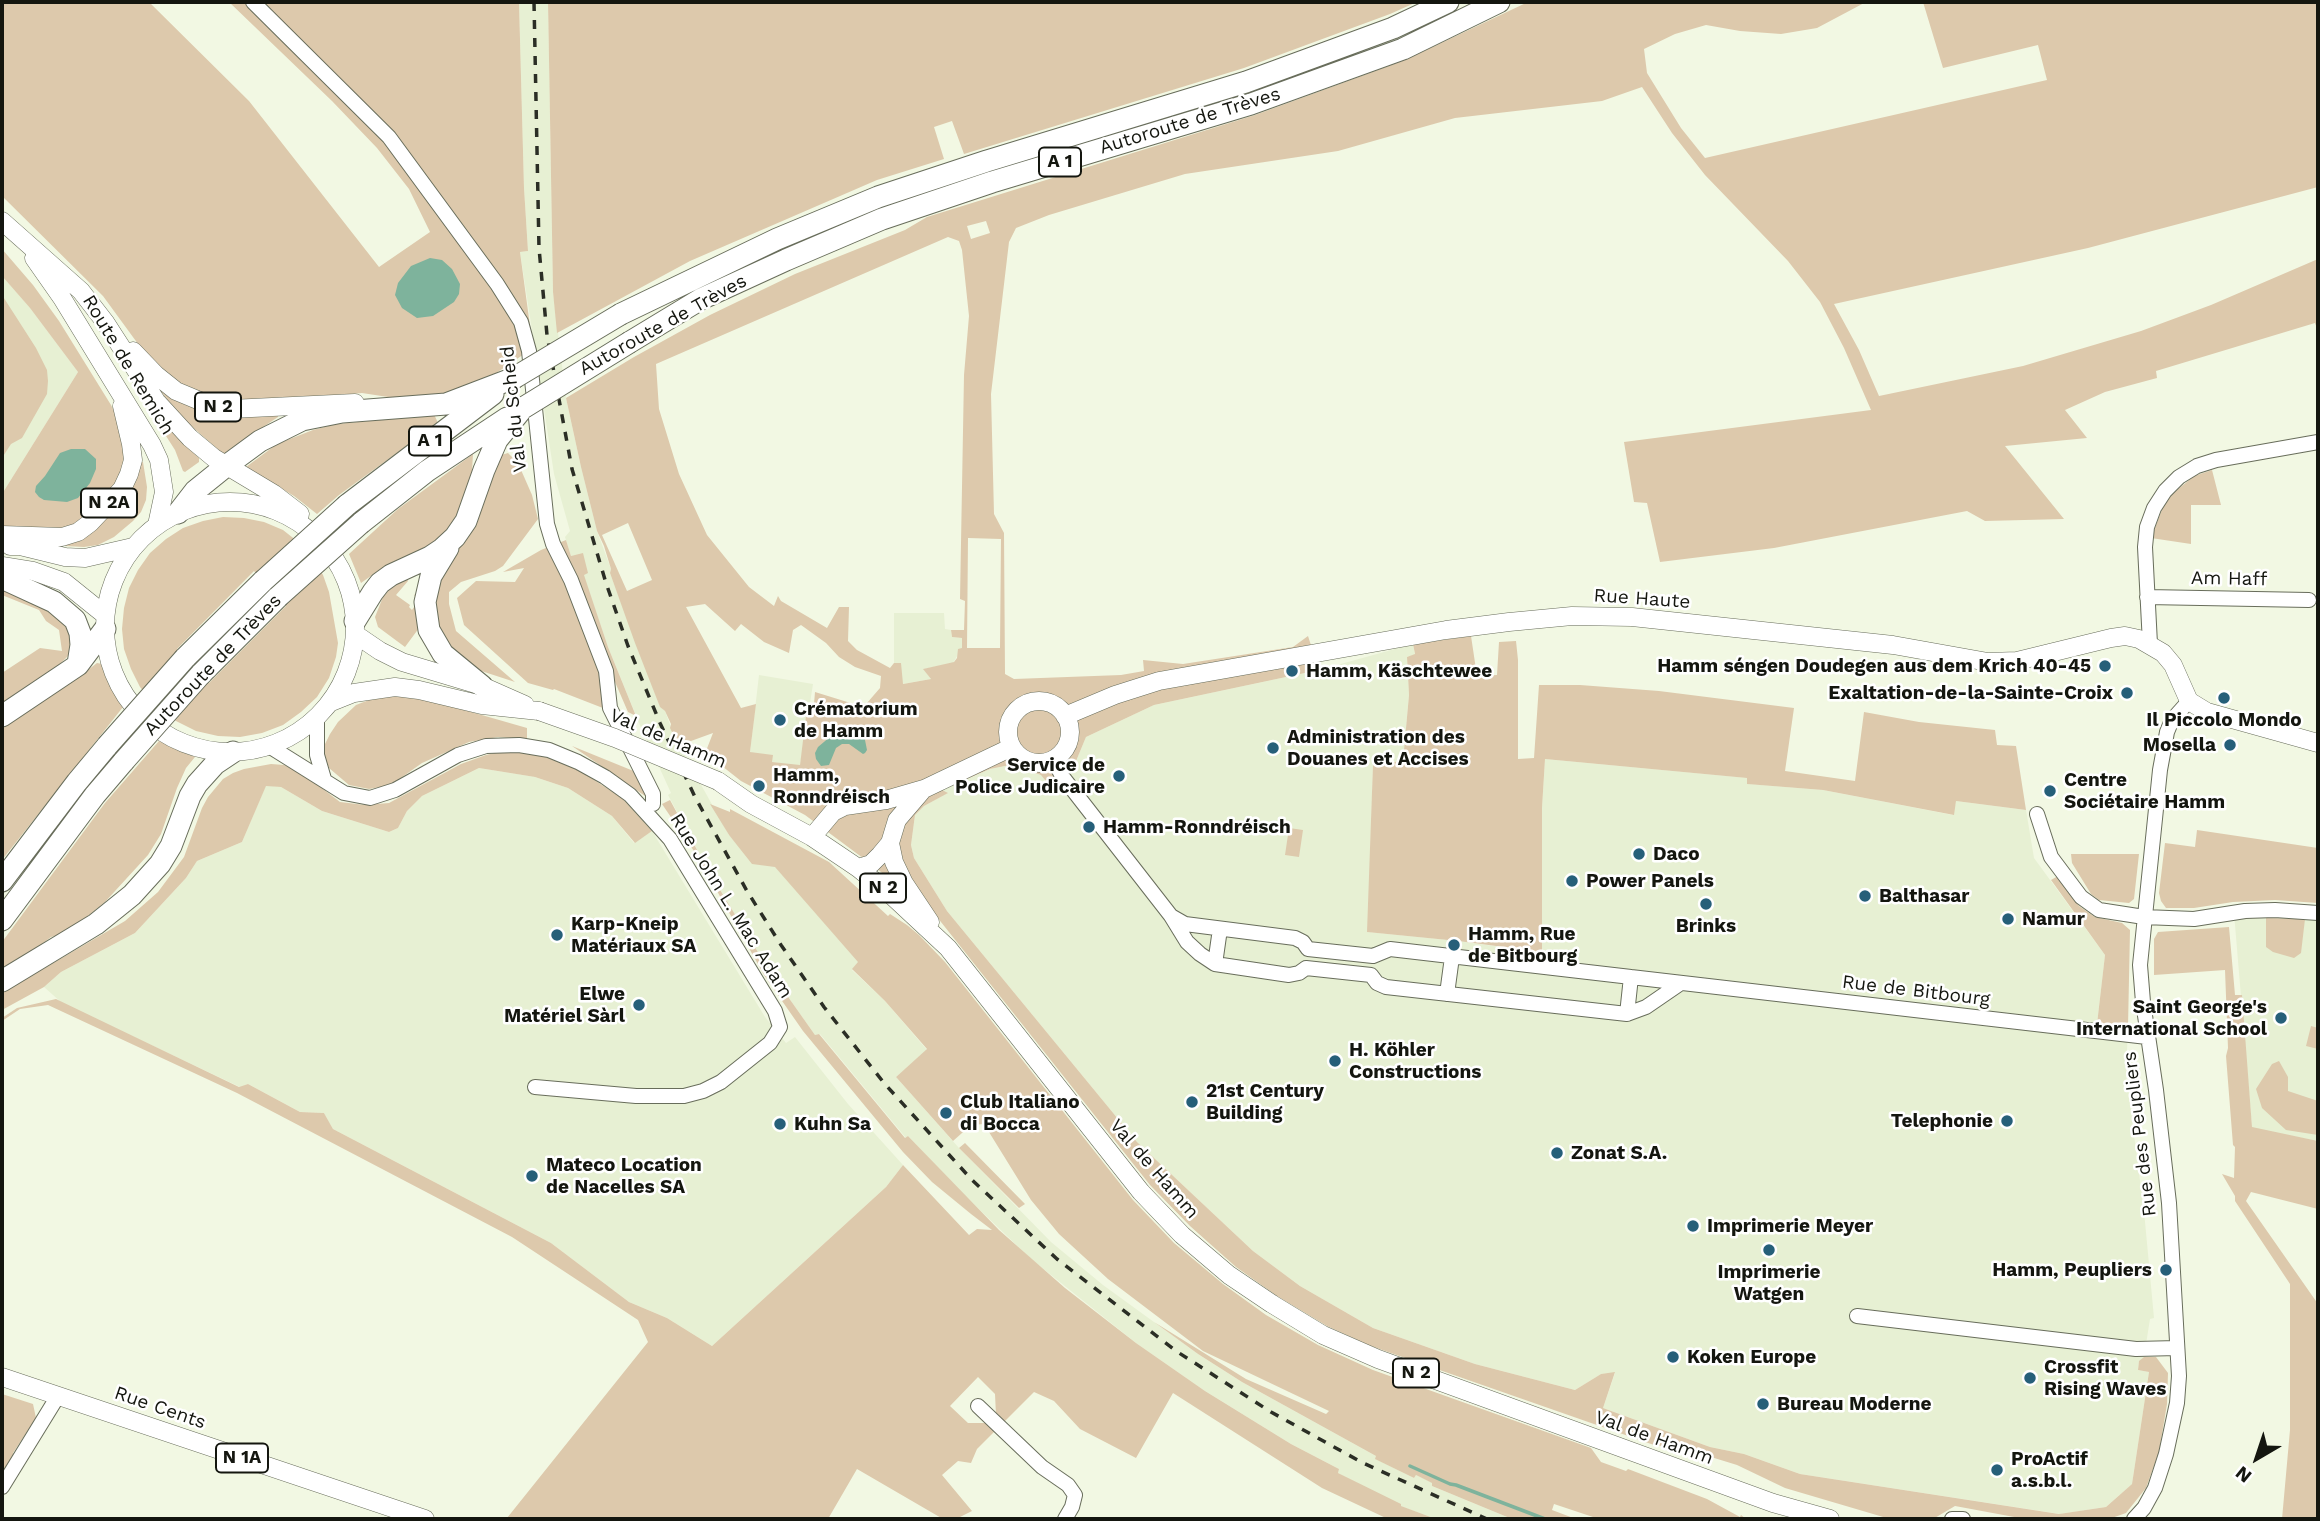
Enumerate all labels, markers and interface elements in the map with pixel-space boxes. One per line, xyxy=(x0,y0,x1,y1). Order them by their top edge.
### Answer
street label: Autoroute de Trèves xyxy=(1097,83,1283,159)
road number: A 1 xyxy=(1039,148,1081,176)
street label: Autoroute de Trèves xyxy=(575,269,751,381)
street label: Route de Remich xyxy=(77,291,179,439)
street label: Val du Scheid xyxy=(496,345,532,473)
road number: N 2 xyxy=(195,393,241,422)
road number: A 1 xyxy=(409,426,451,456)
road number: N 2A xyxy=(81,489,137,518)
street label: Am Haff xyxy=(2191,567,2267,591)
street label: Rue Haute xyxy=(1593,584,1691,614)
street label: Autoroute de Trèves xyxy=(140,589,286,741)
place label: Hamm séngen Doudegen aus dem Krich 40-45 xyxy=(1657,655,2091,677)
marker: Hamm séngen Doudegen aus dem Krich 40-45 xyxy=(2097,658,2113,674)
place label: Hamm, Käschtewee xyxy=(1306,660,1492,682)
marker: Hamm, Käschtewee xyxy=(1284,663,1300,679)
place label: Exaltation-de-la-Sainte-Croix xyxy=(1828,682,2113,704)
marker: Exaltation-de-la-Sainte-Croix xyxy=(2119,685,2135,701)
marker: Il Piccolo Mondo xyxy=(2216,690,2232,706)
place label: Crématorium de Hamm xyxy=(794,698,918,742)
street label: Val de Hamm xyxy=(606,704,730,774)
place label: Il Piccolo Mondo xyxy=(2146,709,2302,731)
marker: Crématorium de Hamm xyxy=(772,712,788,728)
place label: Administration des Douanes et Accises xyxy=(1287,726,1469,770)
place label: Mosella xyxy=(2143,734,2216,756)
marker: Mosella xyxy=(2222,737,2238,753)
marker: Administration des Douanes et Accises xyxy=(1265,740,1281,756)
place label: Service de Police Judicaire xyxy=(955,754,1105,798)
place label: Hamm, Ronndréisch xyxy=(773,764,890,808)
marker: Service de Police Judicaire xyxy=(1111,768,1127,784)
place label: Centre Sociétaire Hamm xyxy=(2064,769,2225,813)
marker: Hamm, Ronndréisch xyxy=(751,778,767,794)
marker: Centre Sociétaire Hamm xyxy=(2042,783,2058,799)
street label: Rue John L. Mac Adam xyxy=(665,809,797,1003)
place label: Hamm-Ronndréisch xyxy=(1103,816,1291,838)
marker: Hamm-Ronndréisch xyxy=(1081,819,1097,835)
place label: Daco xyxy=(1653,843,1700,865)
marker: Daco xyxy=(1631,846,1647,862)
place label: Power Panels xyxy=(1586,870,1714,892)
marker: Power Panels xyxy=(1564,873,1580,889)
road number: N 2 xyxy=(860,874,906,903)
place label: Balthasar xyxy=(1879,885,1969,907)
marker: Balthasar xyxy=(1857,888,1873,904)
marker: Brinks xyxy=(1698,896,1714,912)
place label: Namur xyxy=(2022,908,2085,930)
marker: Namur xyxy=(2000,911,2016,927)
place label: Karp-Kneip Matériaux SA xyxy=(571,913,696,957)
place label: Brinks xyxy=(1676,915,1736,937)
place label: Hamm, Rue de Bitbourg xyxy=(1468,923,1577,967)
marker: Karp-Kneip Matériaux SA xyxy=(549,927,565,943)
marker: Hamm, Rue de Bitbourg xyxy=(1446,937,1462,953)
street label: Rue de Bitbourg xyxy=(1841,971,1991,1011)
place label: Elwe Matériel Sàrl xyxy=(504,983,625,1027)
place label: Saint George's International School xyxy=(2076,996,2267,1040)
marker: Elwe Matériel Sàrl xyxy=(631,997,647,1013)
marker: Saint George's International School xyxy=(2273,1010,2289,1026)
place label: H. Köhler Constructions xyxy=(1349,1039,1481,1083)
street label: Rue des Peupliers xyxy=(2119,1050,2161,1218)
marker: H. Köhler Constructions xyxy=(1327,1053,1343,1069)
place label: 21st Century Building xyxy=(1206,1080,1324,1124)
place label: Club Italiano di Bocca xyxy=(960,1091,1080,1135)
marker: 21st Century Building xyxy=(1184,1094,1200,1110)
marker: Club Italiano di Bocca xyxy=(938,1105,954,1121)
place label: Telephonie xyxy=(1891,1110,1993,1132)
place label: Kuhn Sa xyxy=(794,1113,871,1135)
marker: Telephonie xyxy=(1999,1113,2015,1129)
street label: Val de Hamm xyxy=(1105,1115,1203,1223)
marker: Kuhn Sa xyxy=(772,1116,788,1132)
place label: Zonat S.A. xyxy=(1571,1142,1667,1164)
marker: Zonat S.A. xyxy=(1549,1145,1565,1161)
place label: Mateco Location de Nacelles SA xyxy=(546,1154,702,1198)
marker: Mateco Location de Nacelles SA xyxy=(524,1168,540,1184)
place label: Imprimerie Meyer xyxy=(1707,1215,1873,1237)
marker: Imprimerie Meyer xyxy=(1685,1218,1701,1234)
marker: Imprimerie Watgen xyxy=(1761,1242,1777,1258)
place label: Hamm, Peupliers xyxy=(1992,1259,2152,1281)
place label: Imprimerie Watgen xyxy=(1717,1261,1821,1305)
marker: Hamm, Peupliers xyxy=(2158,1262,2174,1278)
place label: Koken Europe xyxy=(1687,1346,1816,1368)
marker: Koken Europe xyxy=(1665,1349,1681,1365)
place label: Crossfit Rising Waves xyxy=(2044,1356,2166,1400)
road number: N 2 xyxy=(1393,1358,1439,1388)
marker: Crossfit Rising Waves xyxy=(2022,1370,2038,1386)
street label: Rue Cents xyxy=(111,1382,209,1434)
place label: Bureau Moderne xyxy=(1777,1393,1931,1415)
marker: Bureau Moderne xyxy=(1755,1396,1771,1412)
street label: Val de Hamm xyxy=(1592,1406,1716,1470)
north arrow xyxy=(2222,1423,2292,1493)
road number: N 1A xyxy=(216,1443,268,1472)
place label: ProActif a.s.b.l. xyxy=(2011,1448,2088,1492)
text: N xyxy=(2231,1461,2256,1488)
marker: ProActif a.s.b.l. xyxy=(1989,1462,2005,1478)

